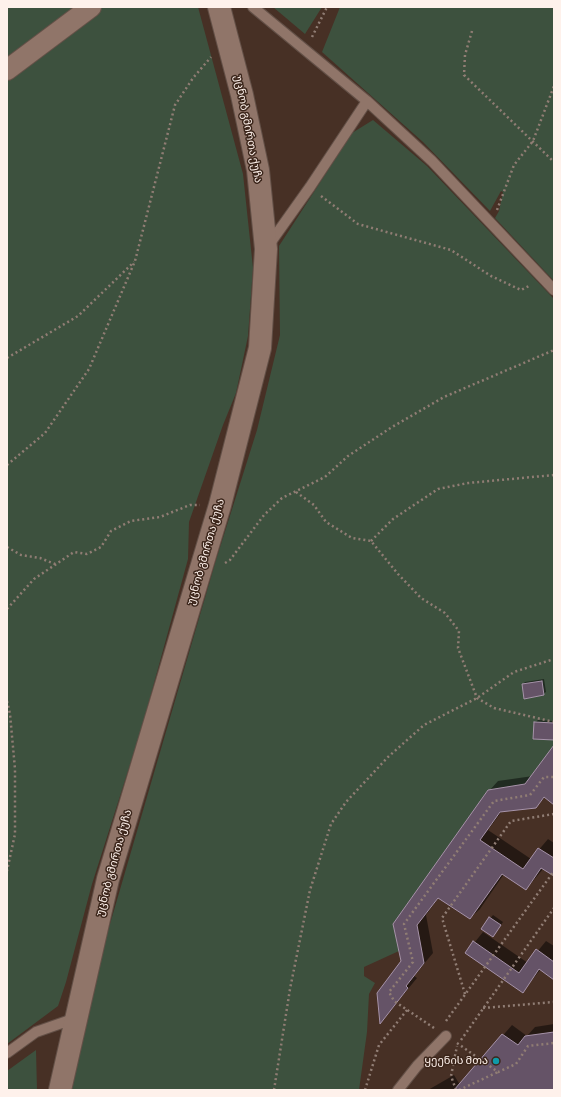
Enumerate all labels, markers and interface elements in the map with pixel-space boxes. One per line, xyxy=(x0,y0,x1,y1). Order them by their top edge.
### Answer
street label: უცნობ გმირთა ქუჩა xyxy=(231,74,265,184)
street label: უცნობ გმირთა ქუჩა xyxy=(185,497,227,607)
street label: უცნობ გმირთა ქუჩა xyxy=(93,808,135,918)
place label: ყეენის მთა xyxy=(424,1054,488,1068)
marker: ყეენის მთა xyxy=(491,1056,501,1066)

